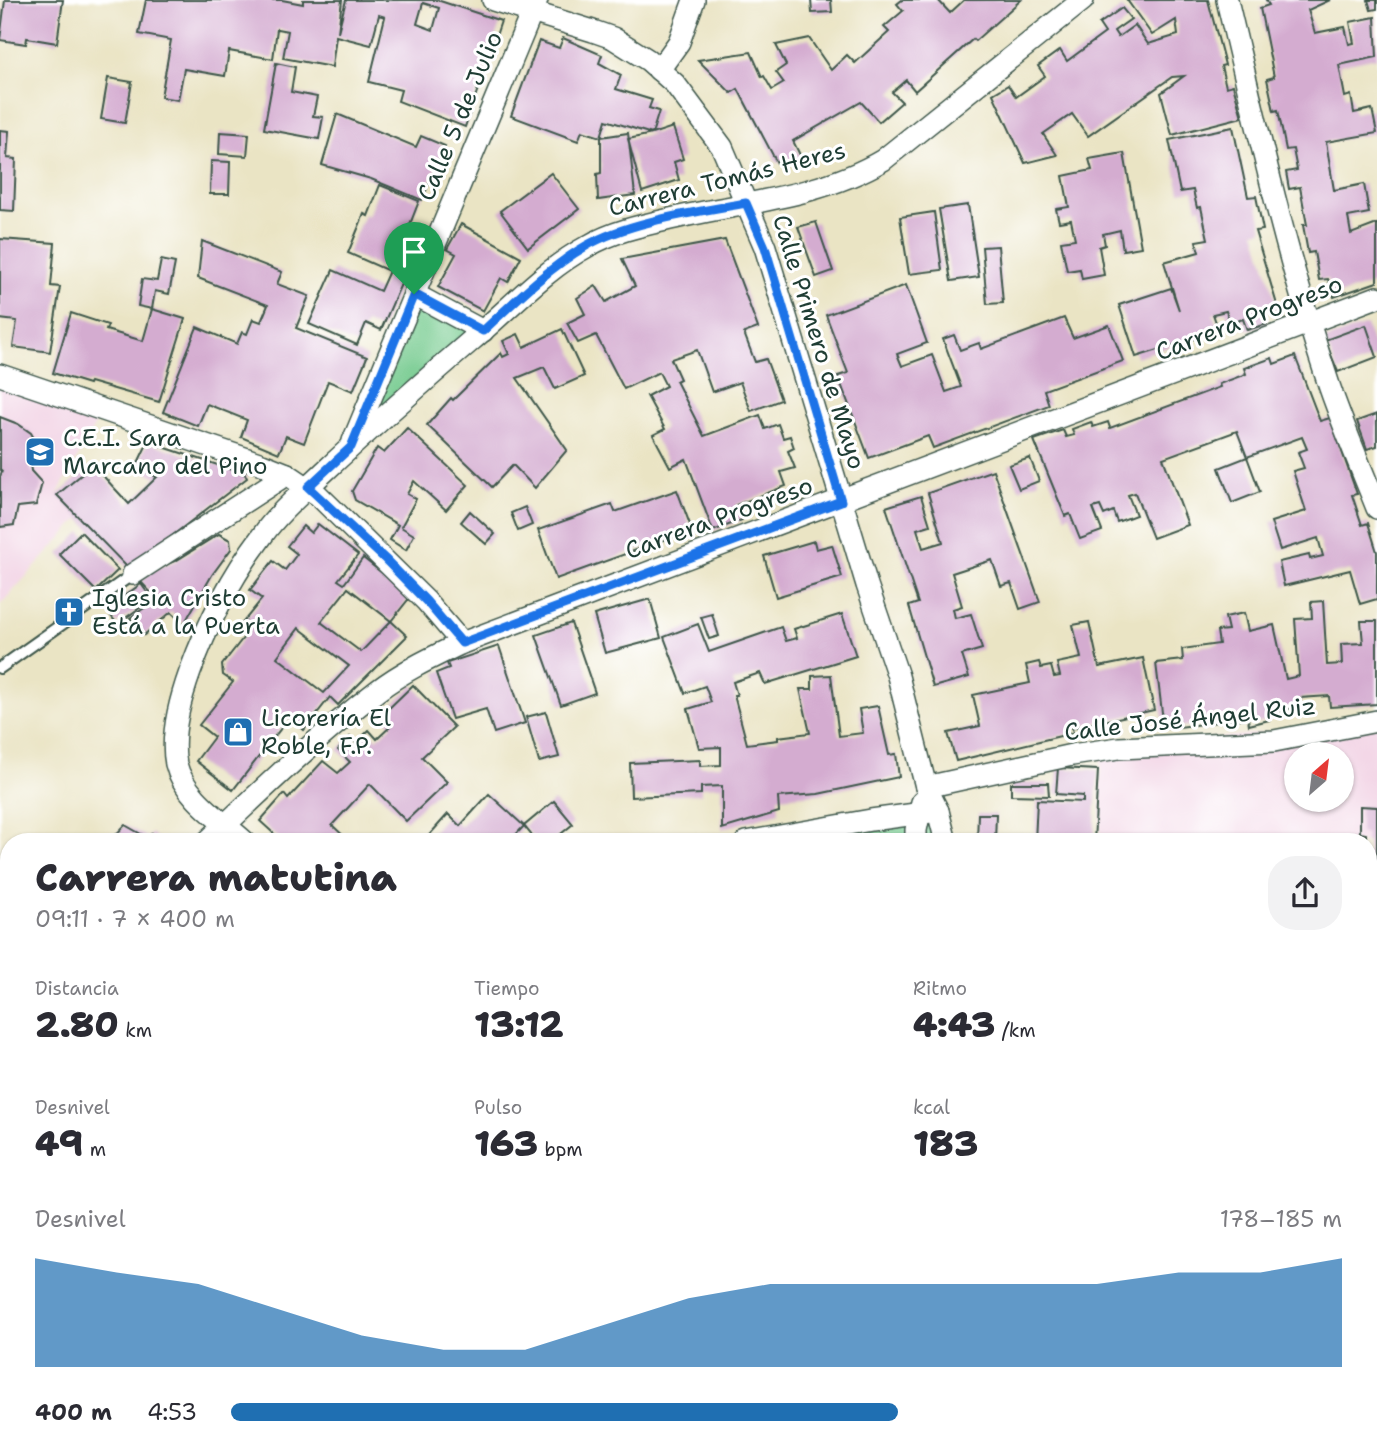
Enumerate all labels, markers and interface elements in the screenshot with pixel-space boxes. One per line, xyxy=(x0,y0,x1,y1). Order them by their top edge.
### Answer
street label: Calle 5 de Julio xyxy=(410,26,510,206)
street label: Carrera Tomás Heres xyxy=(605,134,849,224)
street label: Calle Primero de Mayo xyxy=(765,211,873,473)
pin xyxy=(384,222,444,294)
icon: arrive xyxy=(395,233,433,271)
street label: Carrera Progreso xyxy=(1151,268,1347,368)
place label: C.E.I. Sara Marcano del Pino xyxy=(63,422,268,482)
school or university icon: C.E.I. Sara Marcano del Pino xyxy=(23,435,57,469)
street label: Carrera Progreso xyxy=(621,469,817,567)
place label: Iglesia Cristo Está a la Puerta xyxy=(92,582,280,642)
church icon: Iglesia Cristo Está a la Puerta xyxy=(52,595,86,629)
street label: Calle José Ángel Ruiz xyxy=(1063,690,1317,748)
place label: Licorería El Roble, F.P. xyxy=(261,702,392,762)
shop icon: Licorería El Roble, F.P. xyxy=(221,715,255,749)
north arrow xyxy=(1284,742,1354,812)
map controls xyxy=(1284,742,1354,812)
text: Carrera matutina xyxy=(35,852,397,903)
button: share xyxy=(1268,856,1342,930)
text: 09:11 · 7 × 400 m xyxy=(35,904,235,934)
text: Distancia xyxy=(35,976,119,1001)
text: Tiempo xyxy=(474,976,540,1001)
text: Ritmo xyxy=(913,976,967,1001)
text: 2.80 xyxy=(35,1001,119,1048)
text: 13:12 xyxy=(474,1001,564,1048)
text: 4:43 xyxy=(913,1001,995,1048)
text: km xyxy=(119,1018,152,1043)
text: /km xyxy=(995,1018,1036,1043)
text: Desnivel xyxy=(35,1095,110,1120)
text: Pulso xyxy=(474,1095,522,1120)
text: kcal xyxy=(913,1095,950,1120)
text: 49 xyxy=(35,1120,83,1167)
text: 163 xyxy=(474,1120,538,1167)
text: 183 xyxy=(913,1120,978,1167)
text: m xyxy=(83,1137,106,1162)
text: bpm xyxy=(538,1137,583,1162)
text: Desnivel xyxy=(35,1204,126,1234)
text: 178–185 m xyxy=(1220,1204,1342,1234)
text: 400 m xyxy=(35,1397,112,1427)
text: 4:53 xyxy=(147,1397,197,1427)

